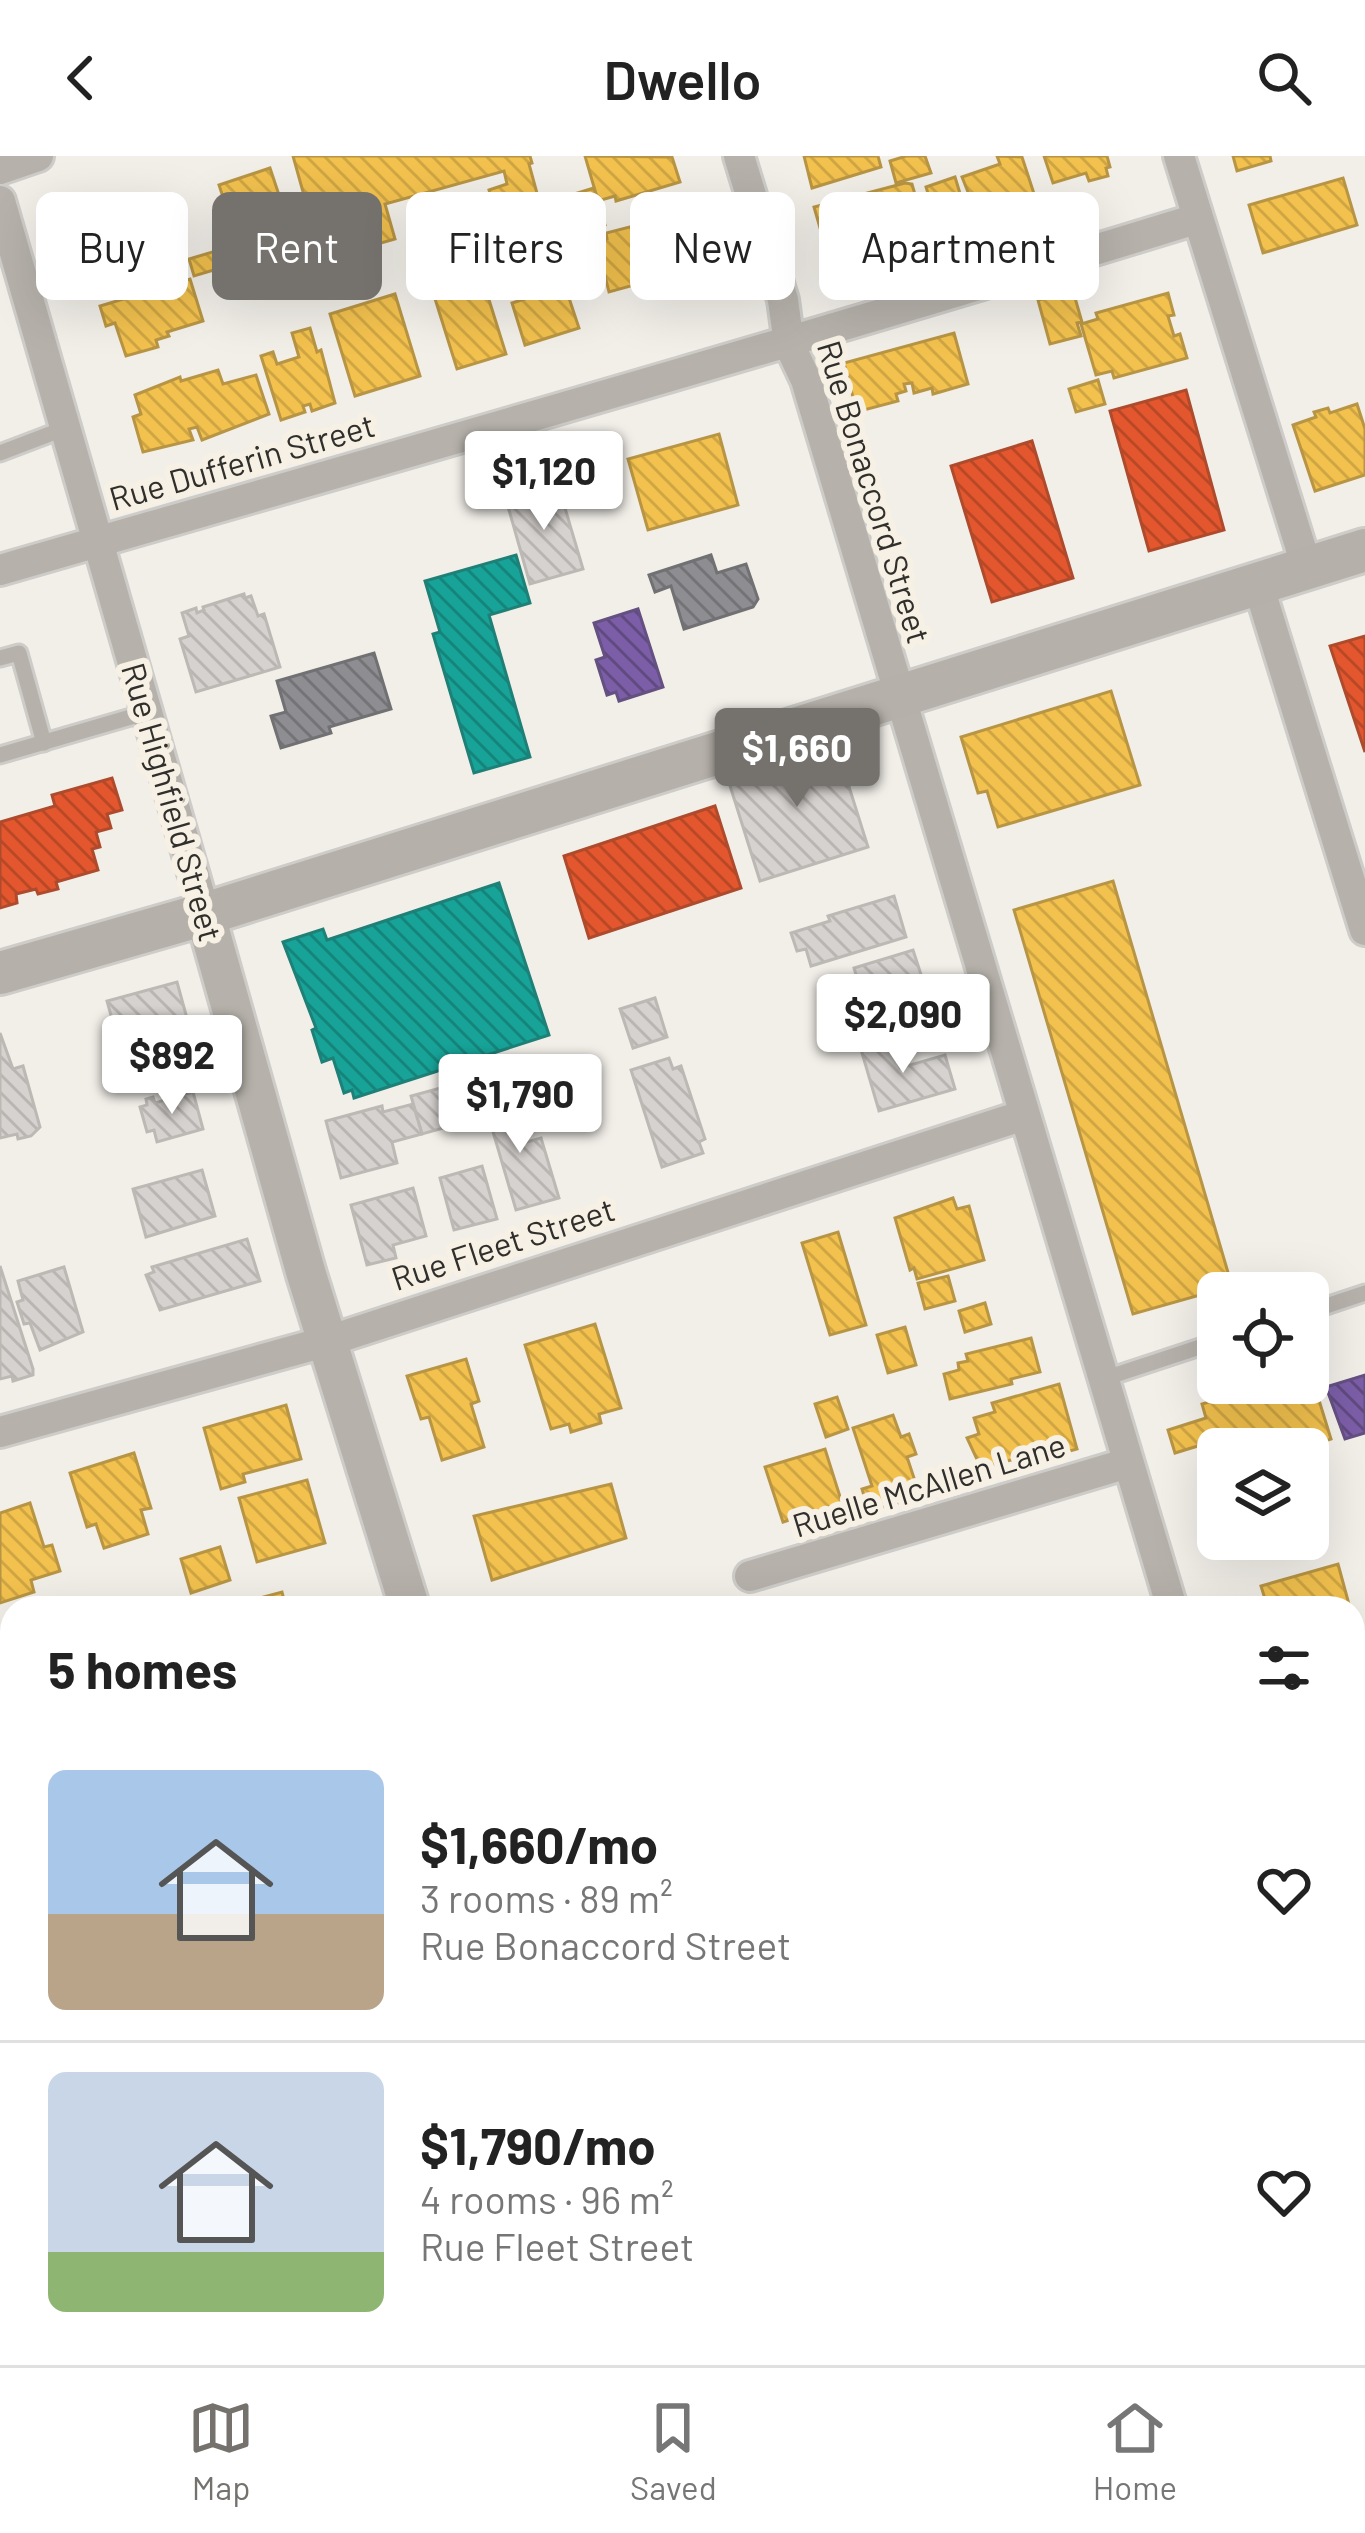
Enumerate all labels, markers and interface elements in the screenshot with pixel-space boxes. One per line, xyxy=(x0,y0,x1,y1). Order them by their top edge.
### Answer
icon: back xyxy=(48,45,114,111)
icon: search xyxy=(1251,45,1317,111)
text: Dwello xyxy=(604,46,761,111)
chip: Buy xyxy=(36,192,188,300)
chip: Rent xyxy=(212,192,382,300)
chip: Filters xyxy=(406,192,606,300)
chip: New xyxy=(630,192,795,300)
chip: Apartment xyxy=(819,192,1099,300)
street label: Rue Bonaccord Street xyxy=(810,336,940,648)
street label: Rue Dufferin Street xyxy=(104,404,379,518)
pin: $1,120 xyxy=(446,431,642,533)
text: $1,120 xyxy=(492,446,596,493)
street label: Rue Highfield Street xyxy=(114,658,232,945)
pin: $1,660 xyxy=(699,708,895,810)
text: $1,660 xyxy=(742,723,852,770)
pin: $2,090 xyxy=(805,974,1001,1076)
text: $2,090 xyxy=(844,989,962,1036)
pin: $892 xyxy=(101,1015,243,1117)
text: $892 xyxy=(129,1030,215,1077)
pin: $1,790 xyxy=(422,1054,618,1156)
text: $1,790 xyxy=(466,1069,574,1116)
street label: Rue Fleet Street xyxy=(386,1188,619,1298)
map controls xyxy=(1197,1272,1329,1560)
button: locate xyxy=(1197,1272,1329,1404)
street label: Ruelle McAllen Lane xyxy=(787,1423,1070,1545)
button: layers xyxy=(1197,1428,1329,1560)
icon: filters xyxy=(1251,1635,1317,1701)
text: 5 homes xyxy=(48,1638,237,1699)
text: $1,660/mo xyxy=(420,1813,658,1874)
icon: home xyxy=(144,1818,288,1962)
icon: heart xyxy=(1251,1857,1317,1923)
text: 3 rooms · 89 m² xyxy=(420,1874,673,1921)
text: Rue Bonaccord Street xyxy=(420,1921,791,1968)
text: $1,790/mo xyxy=(420,2114,656,2175)
icon: home xyxy=(144,2120,288,2264)
icon: heart xyxy=(1251,2159,1317,2225)
text: 4 rooms · 96 m² xyxy=(420,2175,674,2222)
text: Rue Fleet Street xyxy=(420,2222,694,2269)
tab: Map xyxy=(188,2395,254,2507)
tab: Saved xyxy=(630,2395,717,2507)
tab: Home xyxy=(1093,2395,1177,2507)

